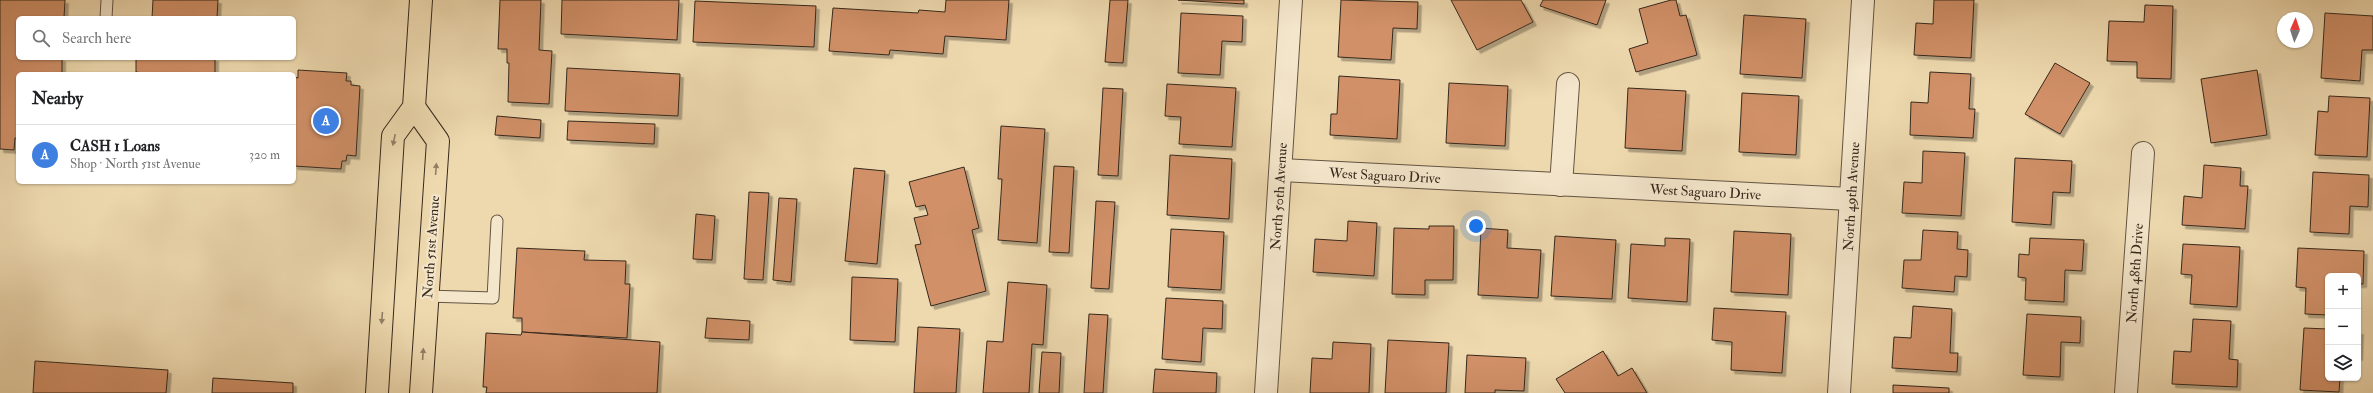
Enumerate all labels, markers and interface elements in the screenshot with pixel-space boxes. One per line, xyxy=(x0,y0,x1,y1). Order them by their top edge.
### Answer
north arrow xyxy=(2277,12,2313,48)
search box xyxy=(16,16,296,60)
icon: search xyxy=(30,27,52,49)
text: Search here xyxy=(62,29,131,48)
text: Nearby xyxy=(32,88,83,109)
pin: A xyxy=(313,106,339,136)
one-way arrow xyxy=(390,134,396,146)
text: CASH 1 Loans xyxy=(70,137,160,156)
street label: North 49th Avenue xyxy=(1839,141,1863,251)
street label: North 50th Avenue xyxy=(1267,142,1290,251)
text: A xyxy=(41,147,49,163)
text: 320 m xyxy=(249,147,280,163)
text: Shop · North 51st Avenue xyxy=(70,156,201,172)
one-way arrow xyxy=(432,162,439,175)
street label: West Saguaro Drive xyxy=(1328,164,1441,187)
street label: West Saguaro Drive xyxy=(1648,180,1762,203)
street label: North 51st Avenue xyxy=(419,195,443,299)
your location xyxy=(1466,216,1486,236)
street label: North 48th Drive xyxy=(2122,223,2147,324)
map controls xyxy=(2325,273,2361,381)
button: + xyxy=(2325,273,2361,309)
button: − xyxy=(2325,309,2361,345)
one-way arrow xyxy=(378,312,385,325)
button: layers xyxy=(2325,345,2361,381)
one-way arrow xyxy=(420,348,427,360)

